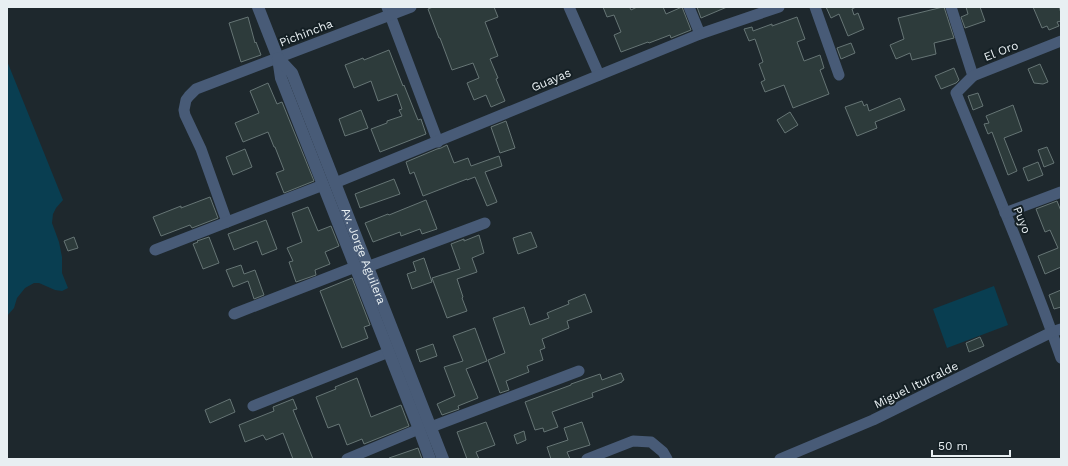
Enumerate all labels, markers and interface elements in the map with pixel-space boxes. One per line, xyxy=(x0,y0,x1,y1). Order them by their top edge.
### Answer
street label: Pichincha xyxy=(277,16,335,50)
street label: El Oro xyxy=(982,38,1020,64)
street label: Guayas xyxy=(529,65,573,95)
street label: Puyo xyxy=(1010,204,1034,236)
street label: Av. Jorge Aguilera xyxy=(338,206,389,306)
street label: Miguel Iturralde xyxy=(872,359,960,411)
scale bar xyxy=(932,432,1010,458)
text: 50 m xyxy=(938,439,968,453)

